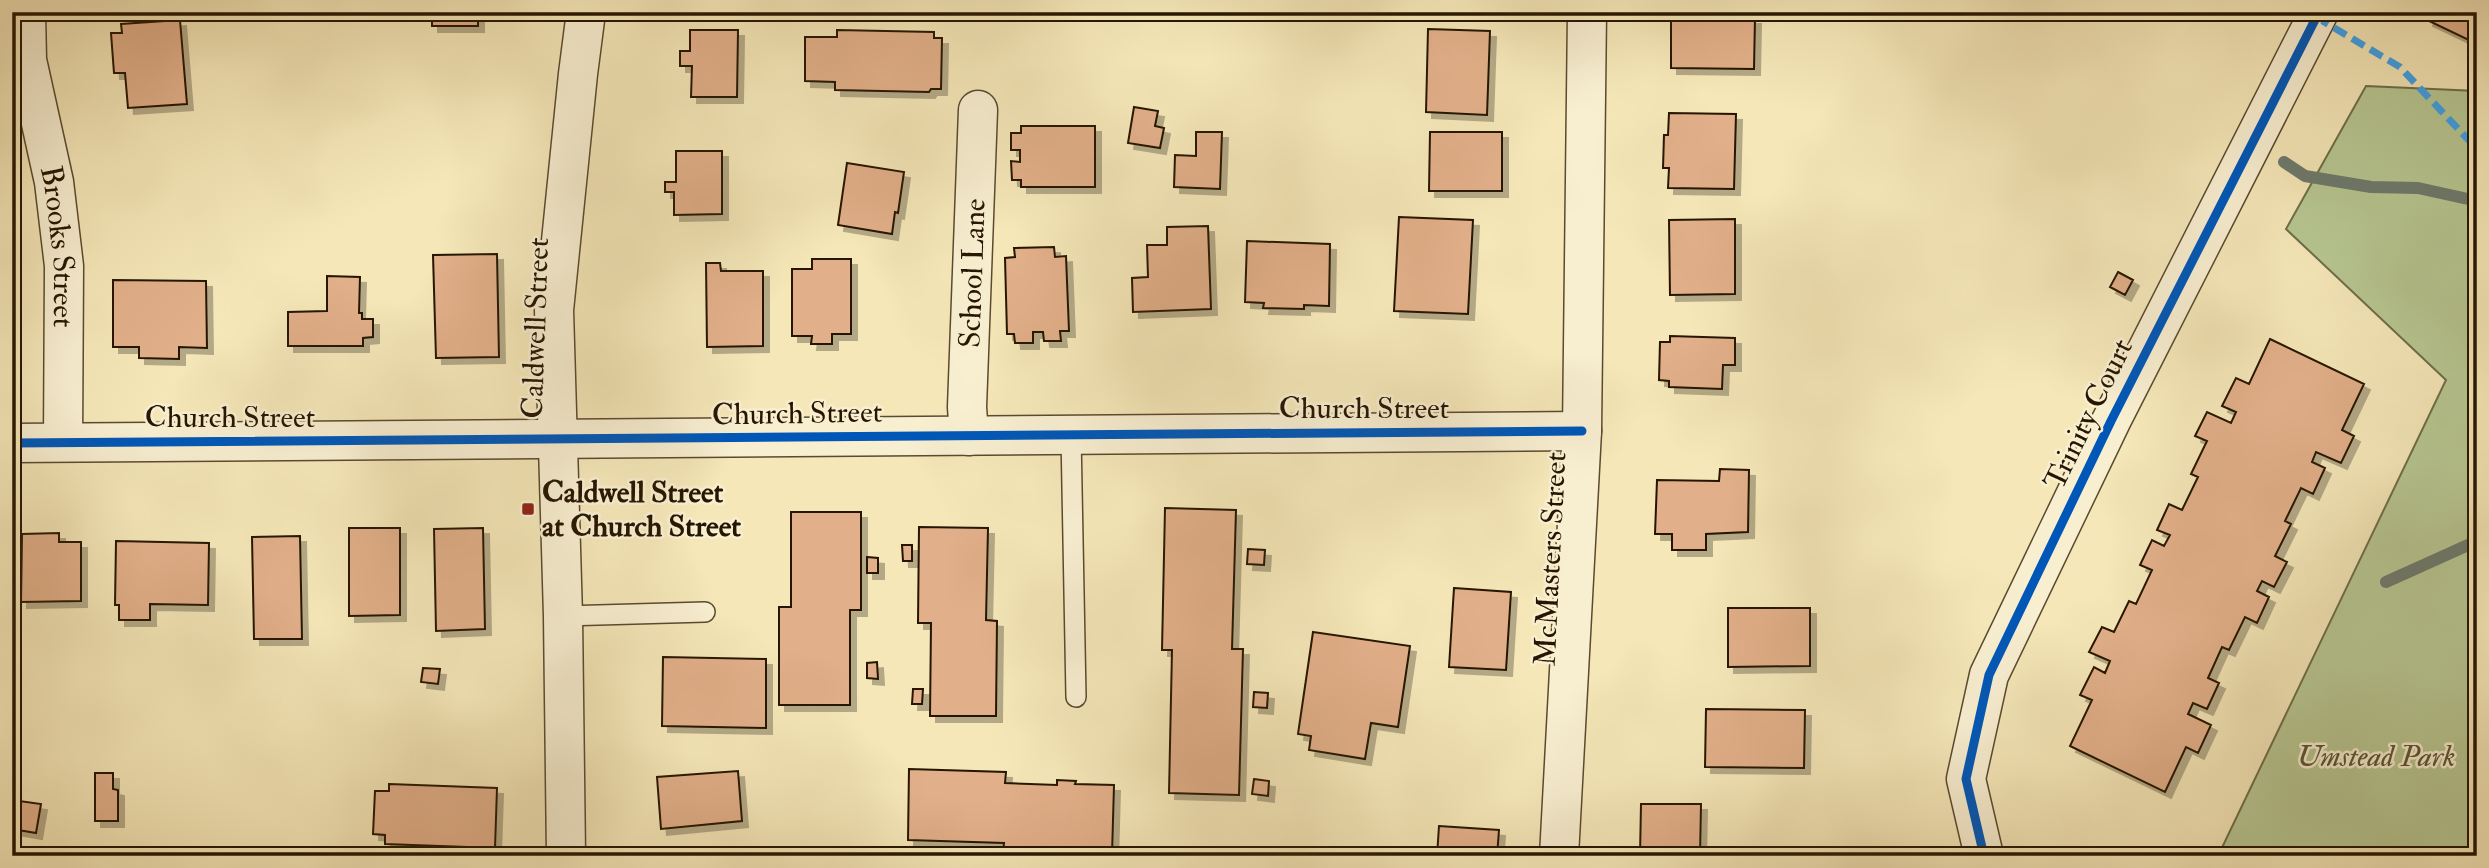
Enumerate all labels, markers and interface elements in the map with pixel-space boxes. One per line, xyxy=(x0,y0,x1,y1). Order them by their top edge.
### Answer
street label: Brooks Street xyxy=(32,162,83,328)
street label: School Lane xyxy=(951,198,994,349)
street label: Caldwell Street xyxy=(514,237,557,419)
street label: Trinity Court xyxy=(2036,332,2141,496)
street label: Church Street xyxy=(1279,390,1450,427)
street label: Church Street xyxy=(711,394,883,433)
street label: Church Street xyxy=(145,399,316,436)
street label: McMasters Street xyxy=(1526,451,1575,667)
place label: Caldwell Street at Church Street xyxy=(542,474,741,545)
marker: Caldwell Street at Church Street xyxy=(520,501,536,517)
park label: Umstead Park xyxy=(2297,738,2455,775)

